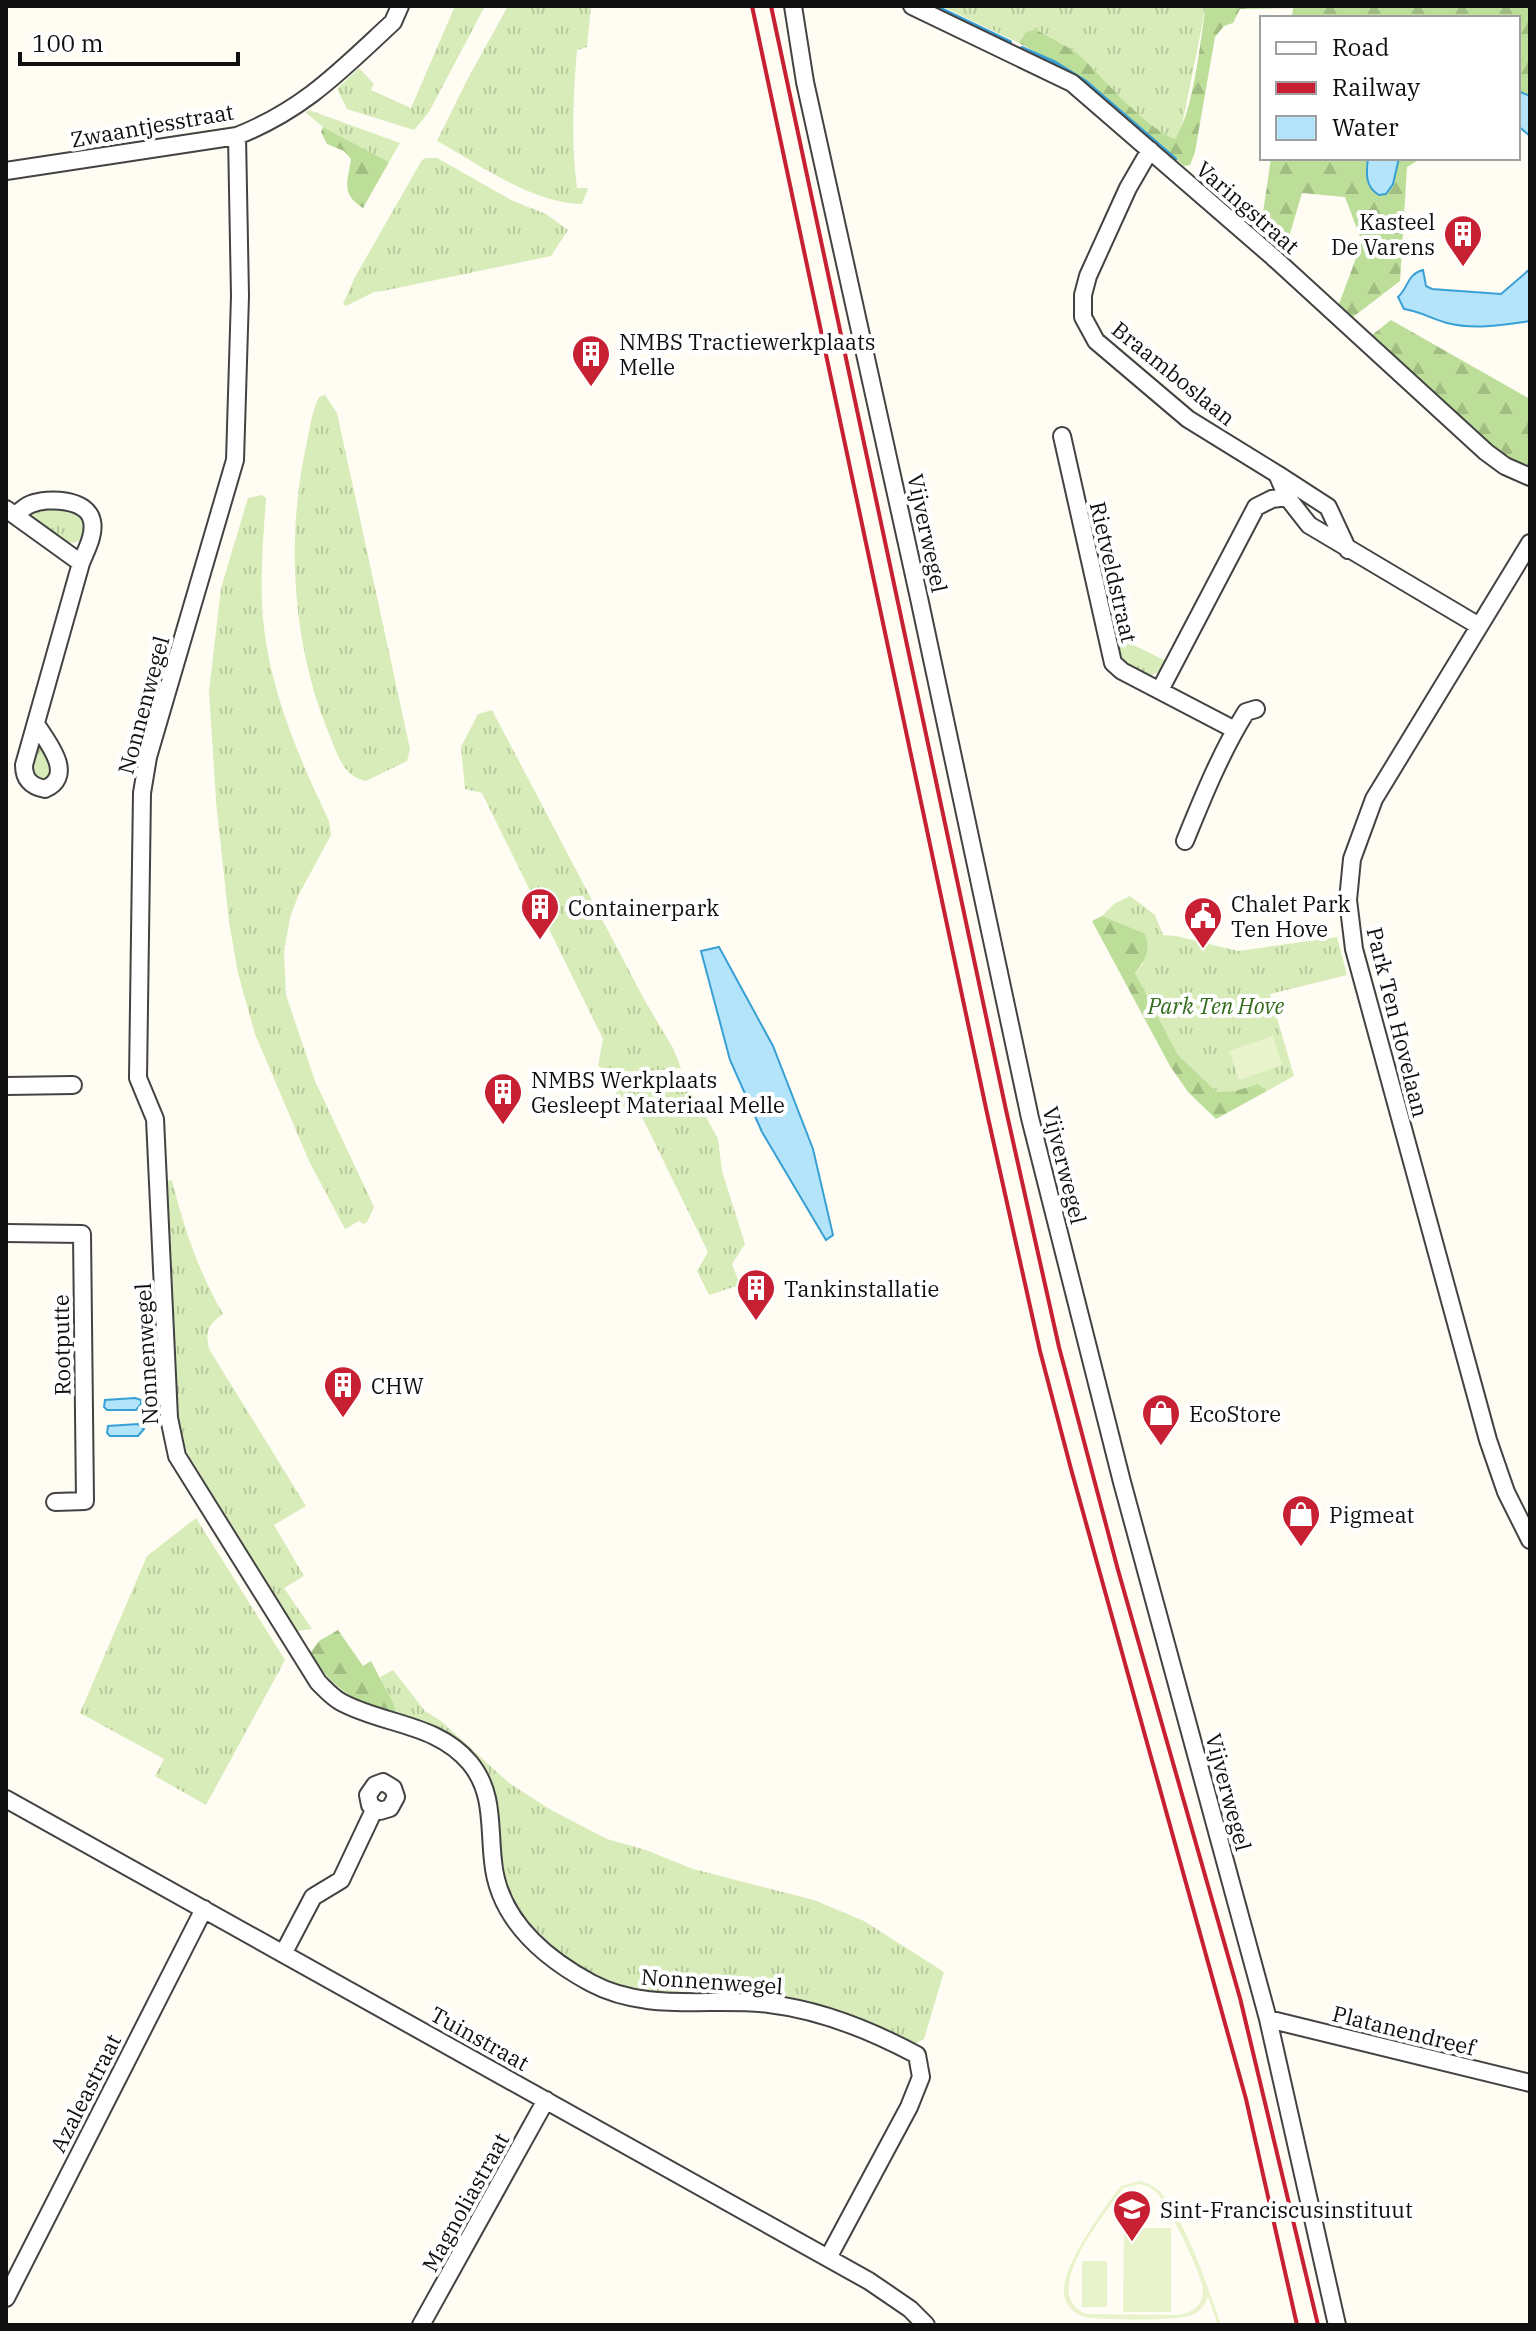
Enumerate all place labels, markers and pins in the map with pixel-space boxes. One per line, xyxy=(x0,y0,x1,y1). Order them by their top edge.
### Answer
place label: Kasteel De Varens xyxy=(1331,207,1435,261)
building icon: Kasteel De Varens xyxy=(1442,213,1484,268)
place label: NMBS Tractiewerkplaats Melle xyxy=(619,327,875,381)
building icon: NMBS Tractiewerkplaats Melle xyxy=(570,333,612,388)
building icon: Containerpark xyxy=(519,886,561,941)
place label: Chalet Park Ten Hove xyxy=(1231,889,1350,943)
place label: Containerpark xyxy=(568,893,719,922)
public building icon: Chalet Park Ten Hove xyxy=(1182,895,1224,950)
place label: NMBS Werkplaats Gesleept Materiaal Melle xyxy=(531,1065,785,1119)
building icon: NMBS Werkplaats Gesleept Materiaal Melle xyxy=(482,1071,524,1126)
building icon: Tankinstallatie xyxy=(735,1267,777,1322)
place label: Tankinstallatie xyxy=(784,1274,939,1303)
building icon: CHW xyxy=(322,1364,364,1419)
place label: CHW xyxy=(371,1371,424,1400)
shop icon: EcoStore xyxy=(1140,1392,1182,1447)
place label: EcoStore xyxy=(1189,1399,1281,1428)
shop icon: Pigmeat xyxy=(1280,1493,1322,1548)
place label: Pigmeat xyxy=(1329,1500,1414,1529)
school or university icon: Sint-Franciscusinstituut xyxy=(1111,2188,1153,2243)
place label: Sint-Franciscusinstituut xyxy=(1160,2195,1413,2224)

